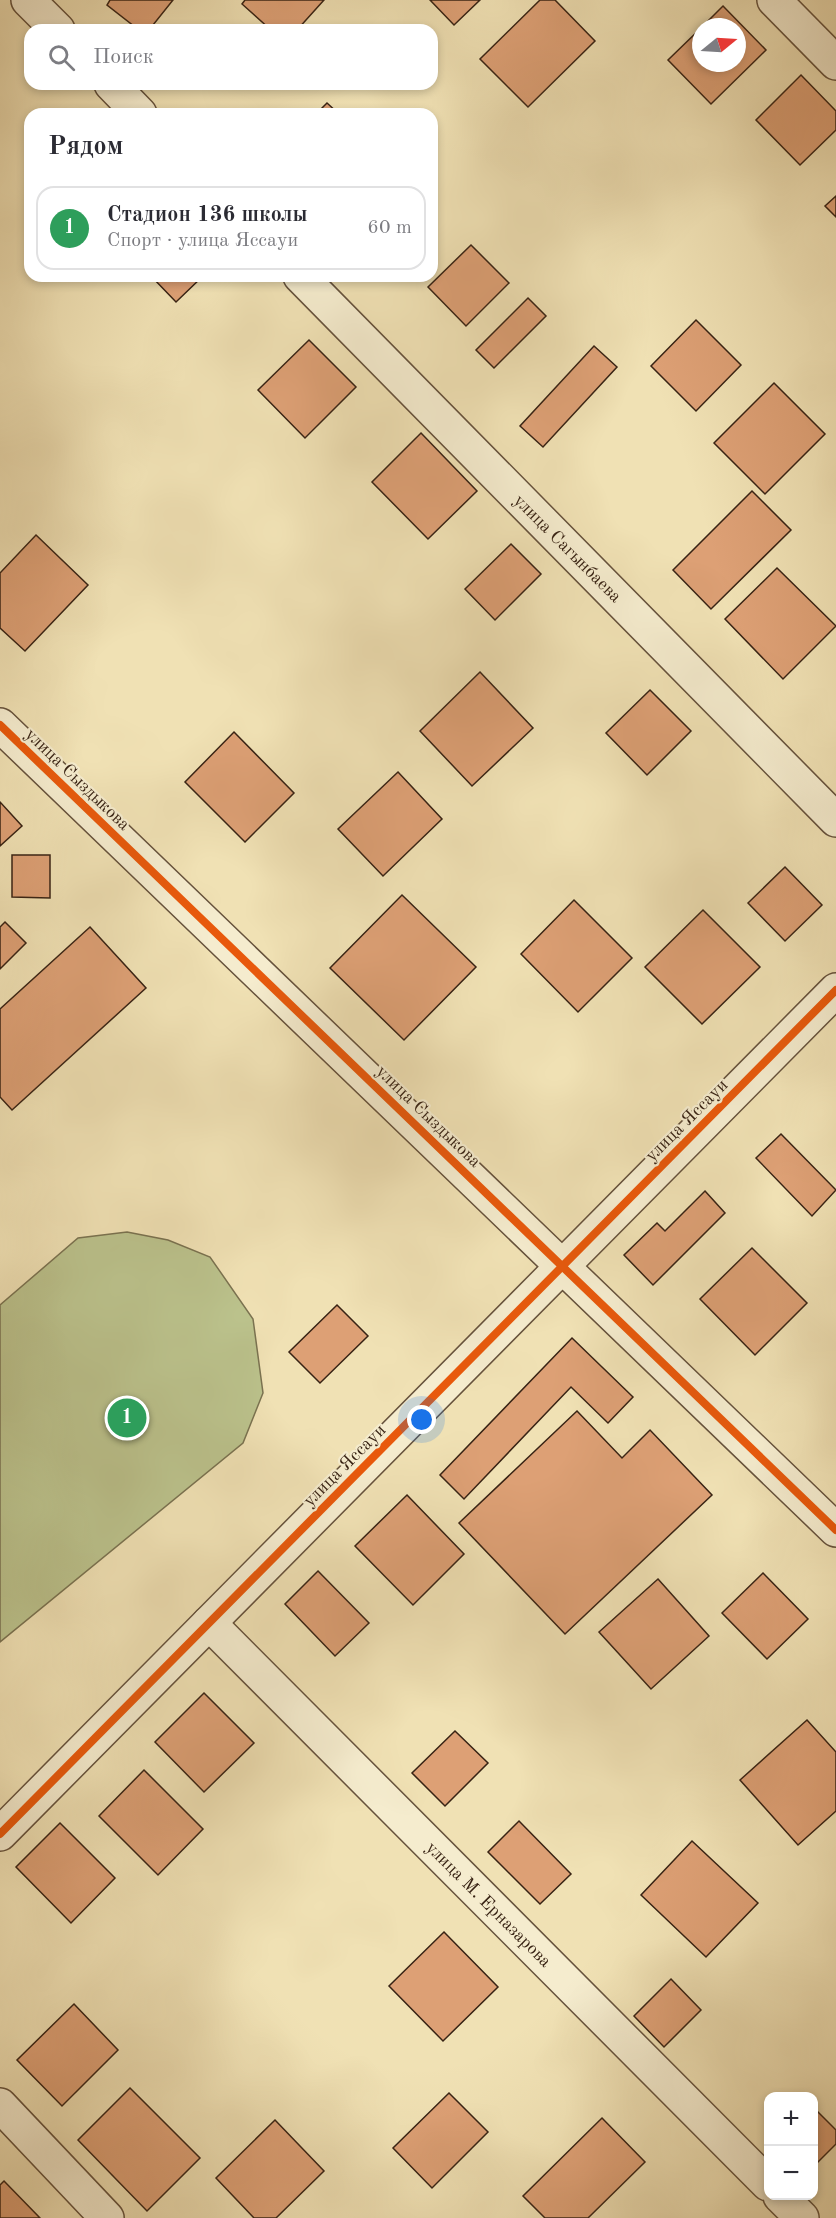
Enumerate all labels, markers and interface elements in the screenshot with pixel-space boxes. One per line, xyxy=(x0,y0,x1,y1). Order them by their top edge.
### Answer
north arrow xyxy=(692,18,746,72)
search box xyxy=(24,24,438,90)
icon: search xyxy=(45,41,78,74)
text: Поиск xyxy=(93,46,154,68)
text: Рядом xyxy=(48,134,123,160)
text: Стадион 136 школы xyxy=(107,204,308,226)
text: 1 xyxy=(64,218,75,238)
text: 60 m xyxy=(367,218,412,238)
text: Спорт · улица Яссауи xyxy=(107,231,298,251)
street label: улица Сагынбаева xyxy=(510,491,625,606)
street label: улица Сыздыкова xyxy=(21,725,133,834)
street label: улица Сыздыкова xyxy=(372,1062,484,1171)
street label: улица Яссауи xyxy=(642,1076,731,1165)
pin: 1 xyxy=(108,1396,146,1440)
your location xyxy=(407,1405,436,1434)
street label: улица Яссауи xyxy=(300,1421,389,1510)
street label: улица М. Ерназарова xyxy=(422,1839,555,1971)
map controls xyxy=(764,2092,818,2200)
button: + xyxy=(764,2092,818,2146)
button: − xyxy=(764,2146,818,2200)

